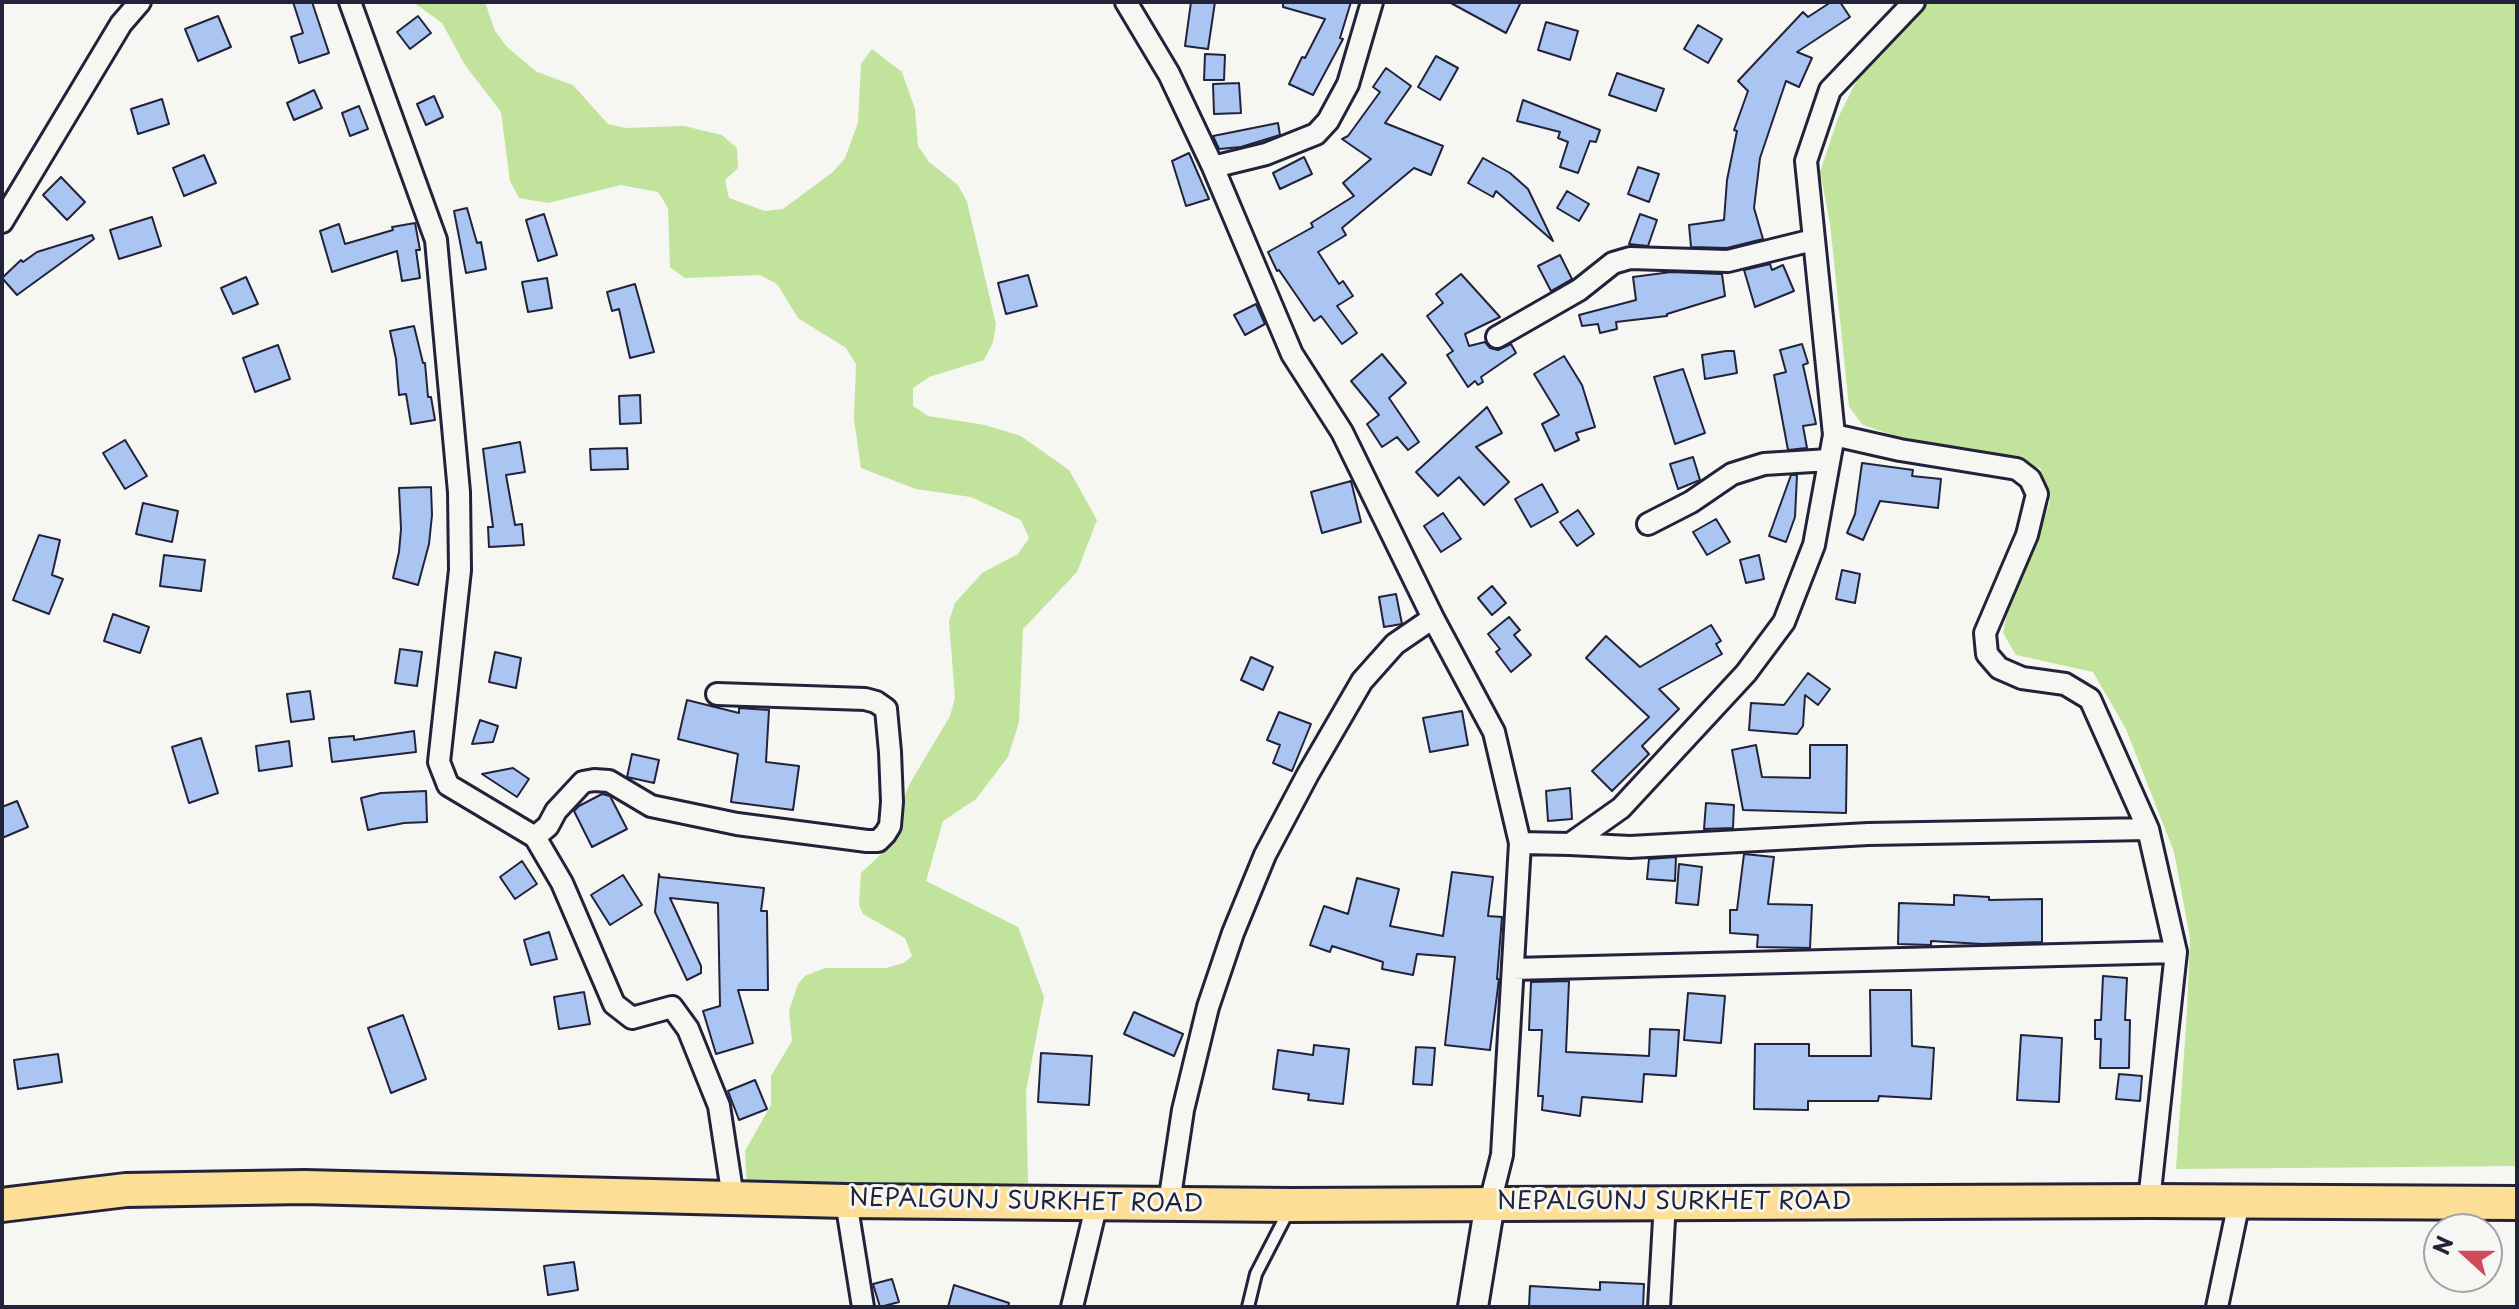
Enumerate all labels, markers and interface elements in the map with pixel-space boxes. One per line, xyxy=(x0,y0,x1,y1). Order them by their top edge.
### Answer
street label: NEPALGUNJ SURKHET ROAD xyxy=(849,1185,1203,1219)
street label: NEPALGUNJ SURKHET ROAD xyxy=(1497,1188,1851,1216)
north arrow xyxy=(2423,1213,2503,1293)
text: N xyxy=(2423,1231,2461,1259)

